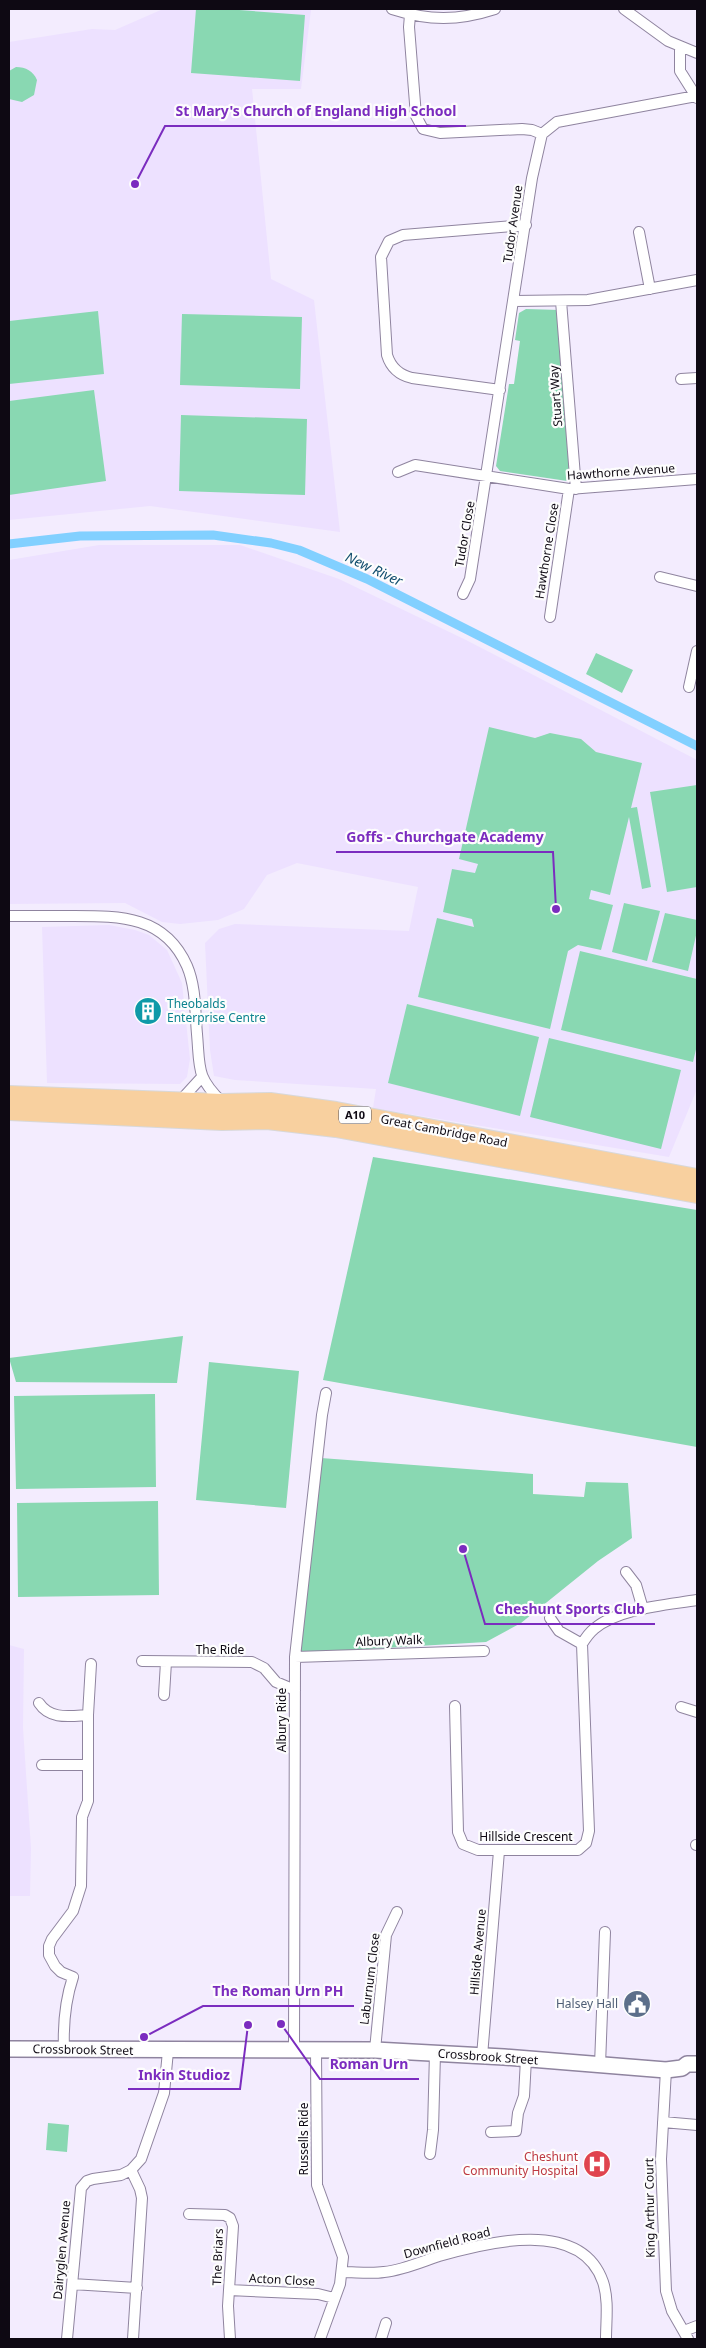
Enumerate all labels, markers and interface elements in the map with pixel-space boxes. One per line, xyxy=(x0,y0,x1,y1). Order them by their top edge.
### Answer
callout: St Mary's Church of England High School xyxy=(165,97,466,126)
text: St Mary's Church of England High School xyxy=(176,101,456,120)
street label: Tudor Avenue xyxy=(499,184,526,264)
street label: Stuart Way xyxy=(545,364,566,427)
street label: Hawthorne Avenue xyxy=(566,459,676,484)
street label: Tudor Close xyxy=(450,499,479,568)
street label: Hawthorne Close xyxy=(531,502,563,600)
water label: New River xyxy=(343,547,406,590)
callout: Goffs - Churchgate Academy xyxy=(336,823,553,852)
text: Goffs - Churchgate Academy xyxy=(346,827,544,846)
place label: Theobalds Enterprise Centre xyxy=(167,995,266,1026)
building icon: Theobalds Enterprise Centre xyxy=(133,996,163,1026)
road number: A10 xyxy=(339,1106,371,1124)
street label: Great Cambridge Road xyxy=(379,1110,509,1151)
callout: Cheshunt Sports Club xyxy=(485,1595,655,1624)
text: Cheshunt Sports Club xyxy=(495,1599,645,1618)
street label: Albury Walk xyxy=(355,1631,423,1650)
street label: The Ride xyxy=(196,1641,245,1658)
street label: Albury Ride xyxy=(273,1688,290,1752)
street label: Hillside Crescent xyxy=(479,1828,573,1845)
street label: Hillside Avenue xyxy=(465,1908,490,1996)
street label: Laburnum Close xyxy=(355,1932,384,2026)
callout: The Roman Urn PH xyxy=(203,1977,354,2006)
text: The Roman Urn PH xyxy=(213,1981,343,2000)
public building icon: Halsey Hall xyxy=(622,1989,652,2019)
place label: Halsey Hall xyxy=(556,1995,618,2012)
street label: Crossbrook Street xyxy=(33,2040,134,2059)
street label: Crossbrook Street xyxy=(437,2045,540,2069)
callout: Roman Urn xyxy=(320,2050,419,2079)
text: Roman Urn xyxy=(330,2054,408,2073)
callout: Inkin Studioz xyxy=(128,2060,240,2089)
text: Inkin Studioz xyxy=(138,2065,230,2084)
street label: Russells Ride xyxy=(295,2102,312,2175)
place label: Cheshunt Community Hospital xyxy=(463,2148,579,2179)
hospital icon: Cheshunt Community Hospital xyxy=(582,2149,612,2179)
street label: King Arthur Court xyxy=(640,2157,659,2258)
street label: Dairyglen Avenue xyxy=(49,2199,74,2300)
street label: Downfield Road xyxy=(402,2223,492,2262)
street label: The Briars xyxy=(208,2228,227,2286)
street label: Acton Close xyxy=(249,2269,316,2290)

